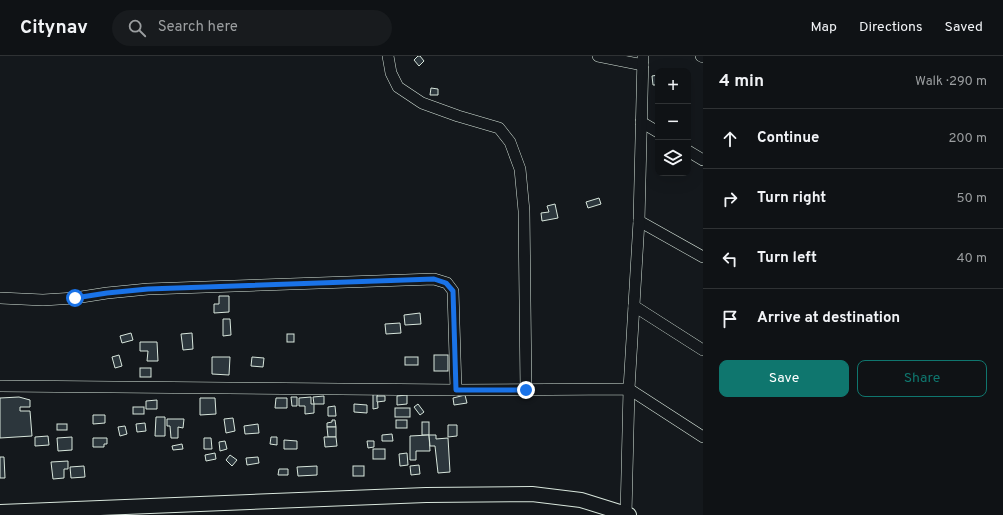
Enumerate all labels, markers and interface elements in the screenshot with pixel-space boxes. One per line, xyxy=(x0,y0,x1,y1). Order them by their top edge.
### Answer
search box xyxy=(112,10,392,46)
text: Citynav xyxy=(20,16,88,40)
icon: search xyxy=(126,17,148,39)
text: Search here xyxy=(158,18,238,37)
text: Map xyxy=(811,19,837,36)
text: Directions xyxy=(859,19,923,36)
text: Saved xyxy=(945,19,983,36)
map controls xyxy=(655,68,691,176)
button: + xyxy=(655,68,691,104)
text: 4 min xyxy=(719,71,764,93)
text: Walk · 290 m xyxy=(915,74,987,90)
button: − xyxy=(655,104,691,140)
icon: ahead xyxy=(719,128,741,150)
text: Continue xyxy=(757,129,819,148)
text: 200 m xyxy=(948,131,987,147)
button: layers xyxy=(655,140,691,176)
icon: right xyxy=(719,188,741,210)
text: Turn right xyxy=(757,189,826,208)
text: 50 m xyxy=(957,191,987,207)
icon: left xyxy=(719,248,741,270)
text: Turn left xyxy=(757,249,817,268)
text: 40 m xyxy=(957,251,987,267)
route start xyxy=(66,289,84,307)
icon: arrive xyxy=(719,308,741,330)
text: Arrive at destination xyxy=(757,309,900,328)
button: Save xyxy=(719,360,849,397)
button: Share xyxy=(857,360,987,397)
route end xyxy=(517,381,535,399)

